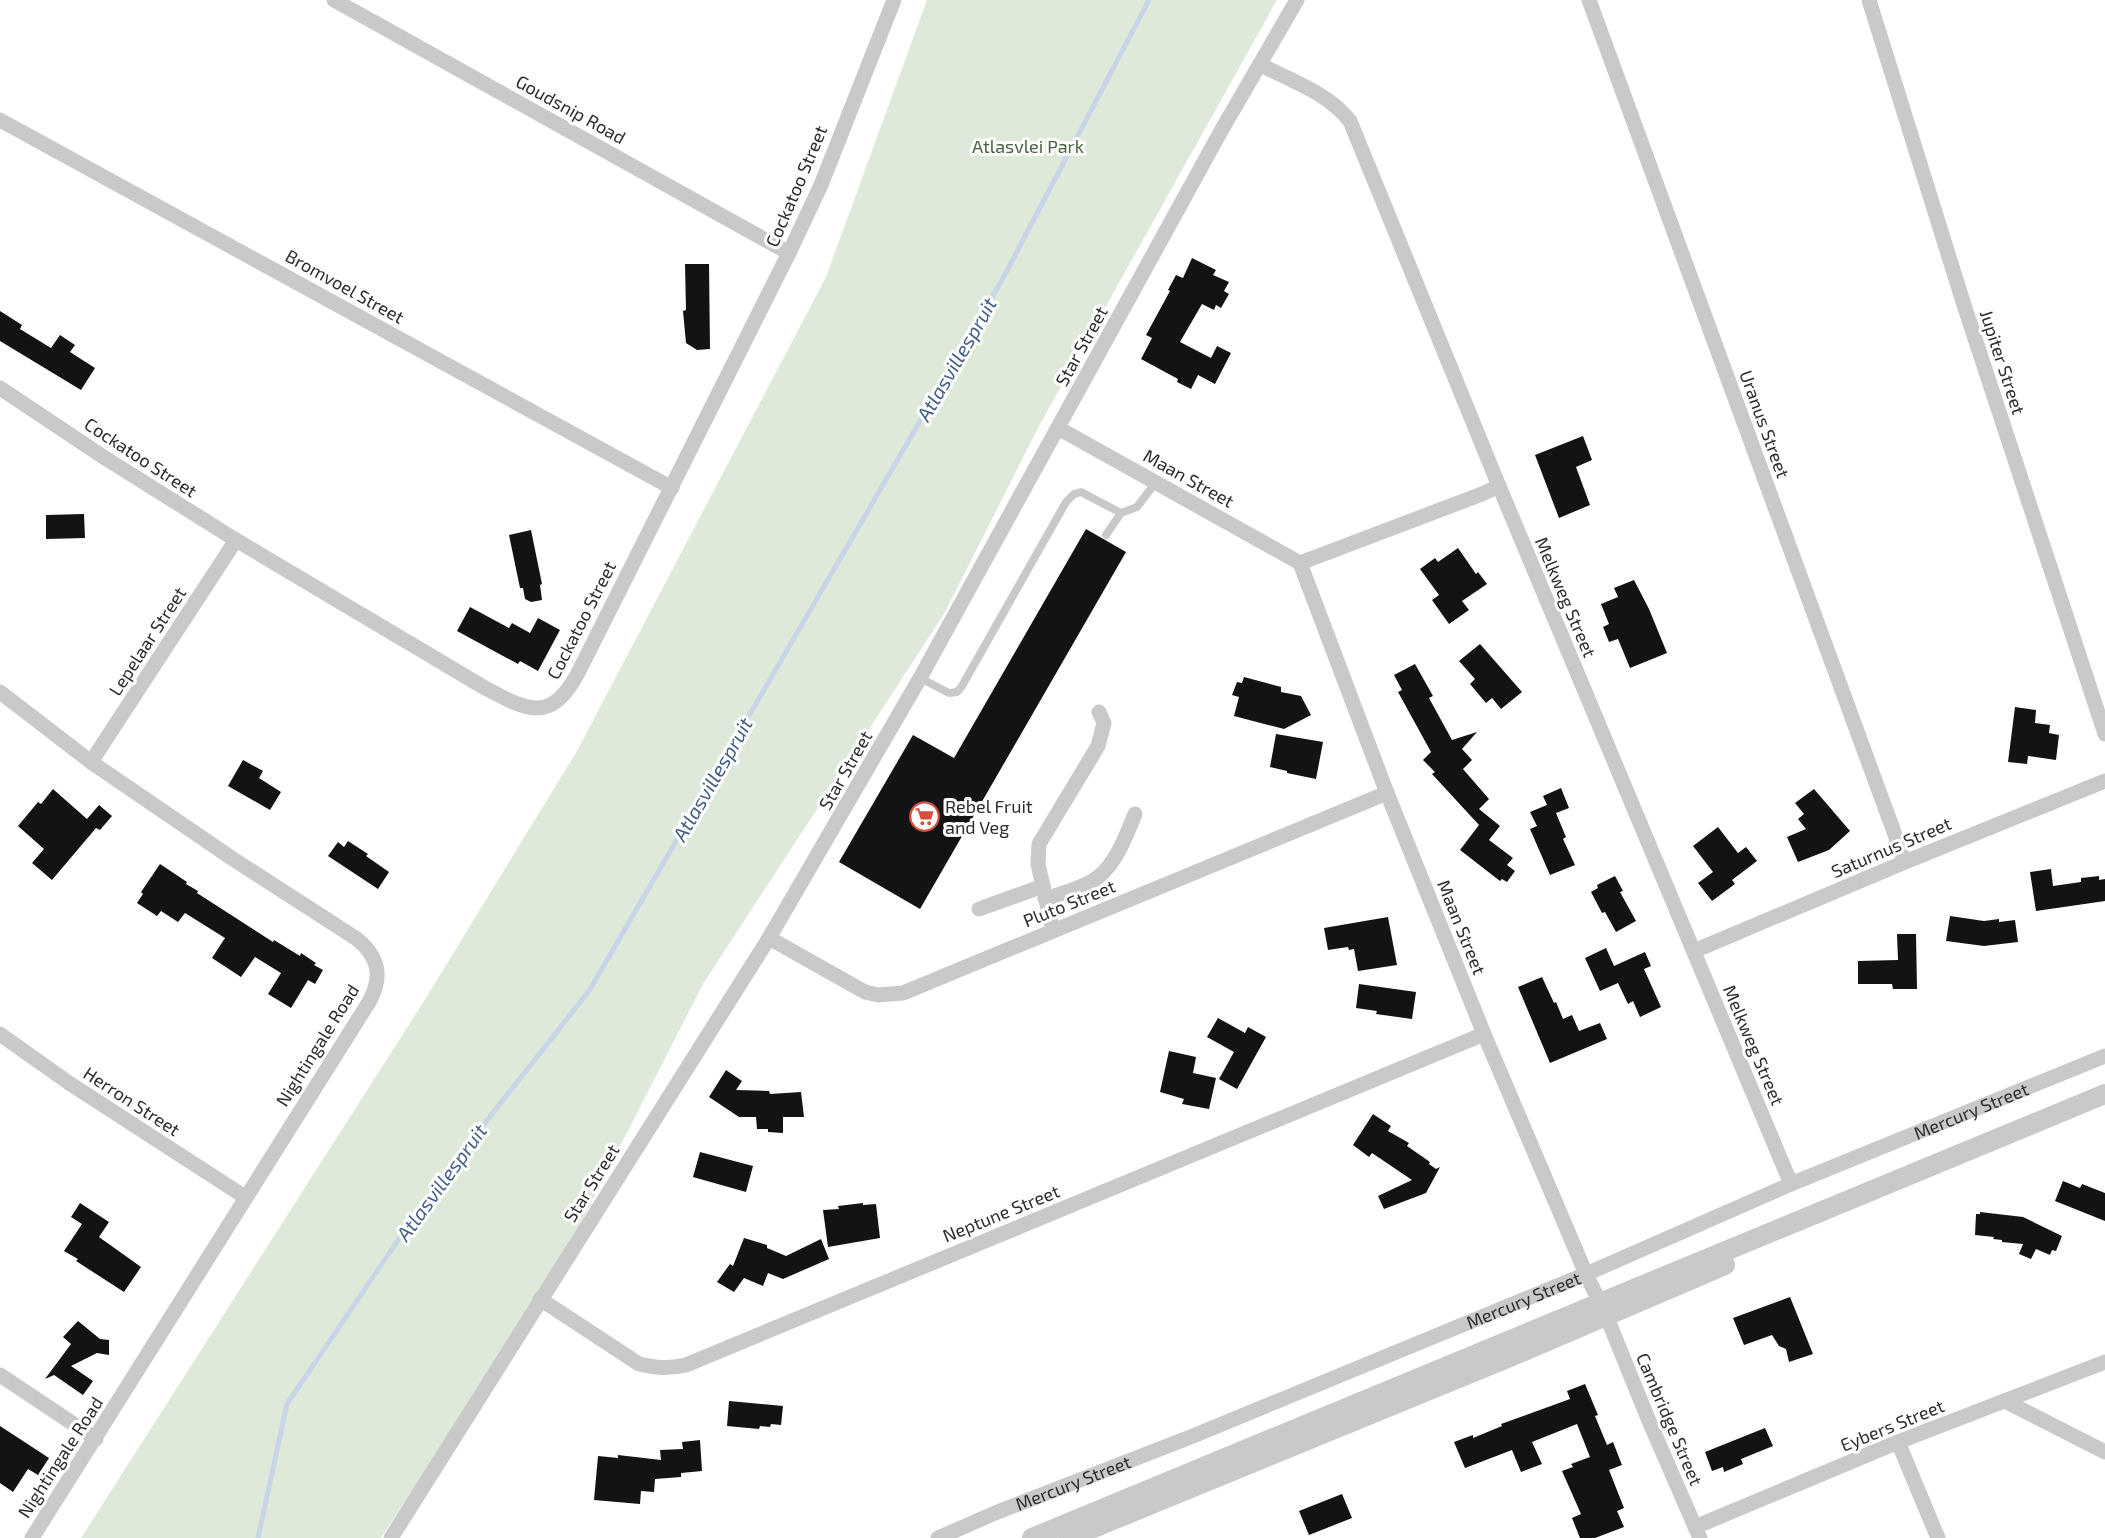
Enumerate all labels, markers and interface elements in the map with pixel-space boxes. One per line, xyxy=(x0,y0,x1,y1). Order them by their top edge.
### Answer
street label: Goudsnip Road xyxy=(512,70,630,148)
street label: Cockatoo Street xyxy=(761,122,832,250)
park label: Atlasvlei Park xyxy=(972,135,1084,157)
street label: Bromvoel Street xyxy=(282,244,408,328)
water label: Atlasvillespruit xyxy=(910,293,1001,426)
street label: Star Street xyxy=(1050,302,1112,390)
street label: Jupiter Street xyxy=(1976,307,2030,417)
street label: Uranus Street xyxy=(1735,367,1795,481)
street label: Cockatoo Street xyxy=(81,412,201,502)
street label: Maan Street xyxy=(1140,444,1238,512)
street label: Melkweg Street xyxy=(1531,534,1601,661)
street label: Cockatoo Street xyxy=(542,557,620,683)
street label: Lepelaar Street xyxy=(104,582,190,699)
water label: Atlasvillespruit xyxy=(666,713,757,846)
street label: Star Street xyxy=(814,726,876,813)
place label: Rebel Fruit and Veg xyxy=(945,795,1033,838)
supermarket icon: Rebel Fruit and Veg xyxy=(908,800,940,832)
street label: Saturnus Street xyxy=(1828,812,1954,882)
street label: Pluto Street xyxy=(1020,875,1118,931)
street label: Maan Street xyxy=(1433,876,1491,978)
street label: Nightingale Road xyxy=(271,980,363,1110)
street label: Melkweg Street xyxy=(1719,982,1789,1109)
street label: Herron Street xyxy=(80,1062,184,1140)
street label: Mercury Street xyxy=(1910,1077,2032,1144)
water label: Atlasvillespruit xyxy=(390,1119,492,1246)
street label: Star Street xyxy=(558,1140,624,1226)
street label: Neptune Street xyxy=(939,1180,1063,1246)
street label: Mercury Street xyxy=(1463,1266,1584,1333)
street label: Cambridge Street xyxy=(1632,1349,1708,1489)
street label: Nightingale Road xyxy=(13,1392,107,1522)
street label: Eybers Street xyxy=(1837,1394,1947,1456)
street label: Mercury Street xyxy=(1012,1450,1134,1515)

